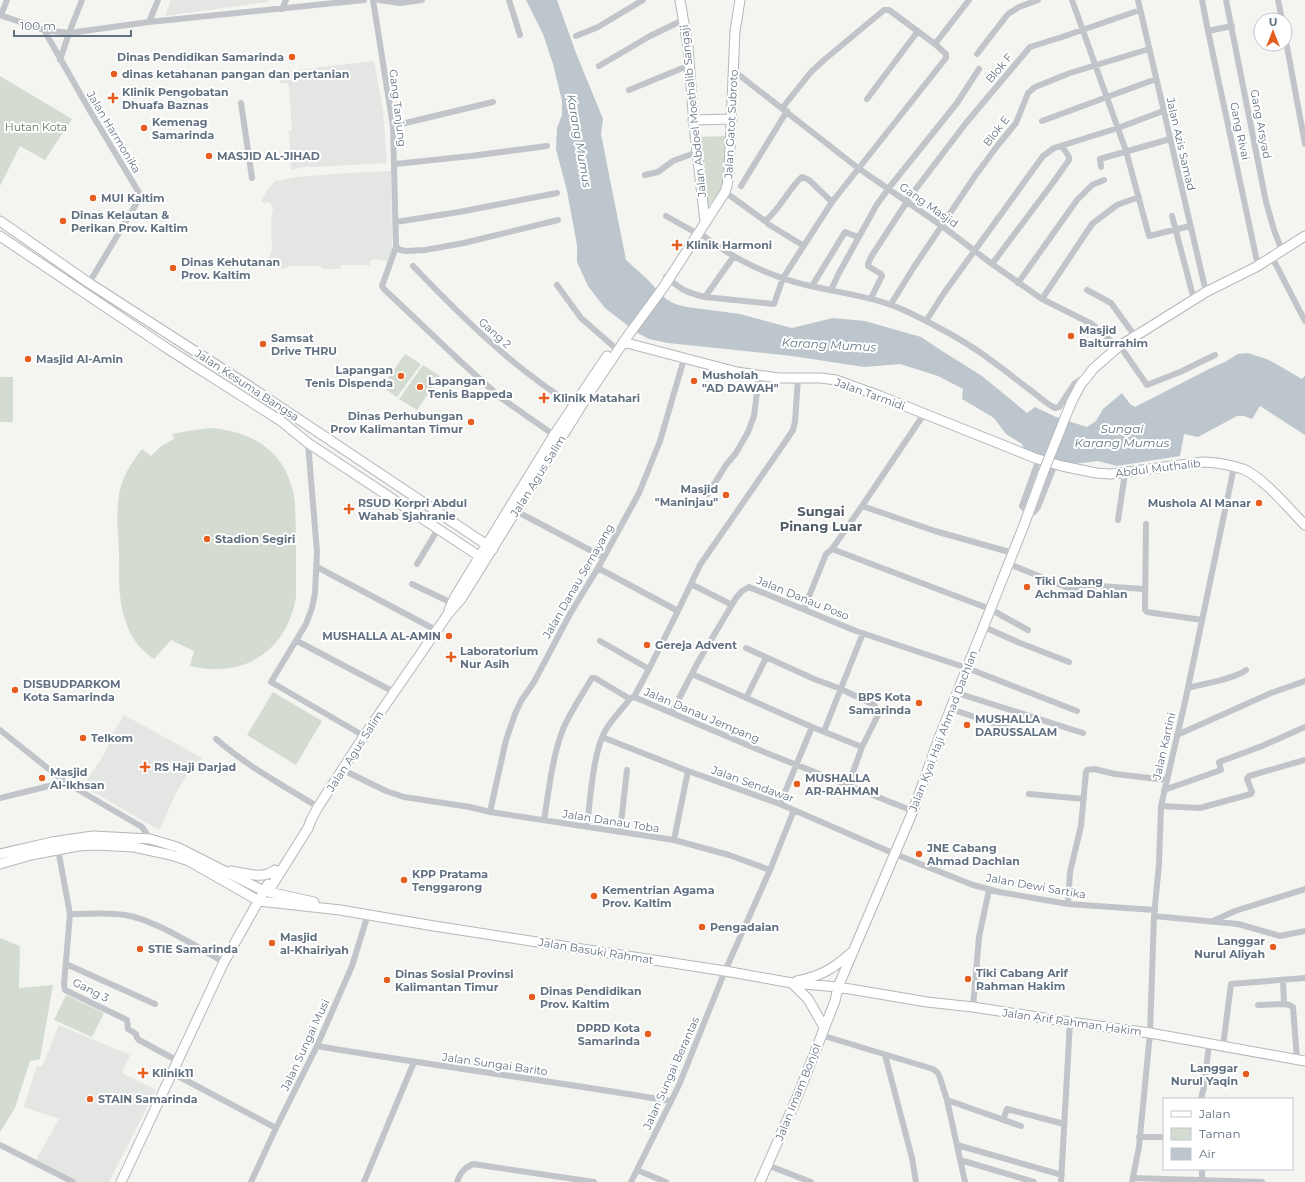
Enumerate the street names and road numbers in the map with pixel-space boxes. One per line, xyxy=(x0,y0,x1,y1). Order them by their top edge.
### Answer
street label: Jalan Abdoel Moethalib Sangaji xyxy=(677,24,709,199)
street label: Blok F xyxy=(983,50,1015,86)
street label: Gang Tanjung xyxy=(386,68,410,148)
street label: Jalan Gatot Subroto xyxy=(721,69,741,180)
street label: Jalan Harmonika xyxy=(83,87,144,176)
street label: Gang Arsyad xyxy=(1247,88,1275,160)
street label: Jalan Azis Samad xyxy=(1163,95,1199,192)
street label: Gang Rivai xyxy=(1227,101,1253,161)
street label: Blok E xyxy=(980,113,1012,149)
street label: Gang Masjid xyxy=(897,180,961,230)
street label: Gang 2 xyxy=(476,315,514,351)
street label: Jalan Kesuma Bangsa xyxy=(191,346,302,424)
street label: Jalan Tarmidi xyxy=(832,374,907,413)
street label: Jalan Agus Salim xyxy=(507,433,569,520)
street label: Abdul Muthalib xyxy=(1115,456,1201,480)
street label: Jalan Danau Semayang xyxy=(539,521,617,642)
street label: Jalan Danau Poso xyxy=(754,573,851,623)
street label: Jalan Kyai Haji Ahmad Dachlan xyxy=(905,648,980,815)
street label: Jalan Danau Jempang xyxy=(641,684,762,746)
street label: Jalan Agus Salim xyxy=(323,708,386,795)
street label: Jalan Kartini xyxy=(1149,711,1179,782)
street label: Jalan Sendawar xyxy=(709,762,796,805)
street label: Jalan Danau Toba xyxy=(560,806,661,836)
street label: Jalan Dewi Sartika xyxy=(984,870,1087,902)
street label: Jalan Basuki Rahmat xyxy=(537,935,655,967)
street label: Gang 3 xyxy=(70,975,112,1005)
street label: Jalan Sungai Musi xyxy=(277,997,332,1094)
street label: Jalan Arif Rahman Hakim xyxy=(1000,1005,1143,1039)
street label: Jalan Sungai Berantas xyxy=(639,1014,702,1133)
street label: Jalan Imam Bonjol xyxy=(772,1041,824,1143)
street label: Jalan Sungai Barito xyxy=(440,1050,549,1078)

